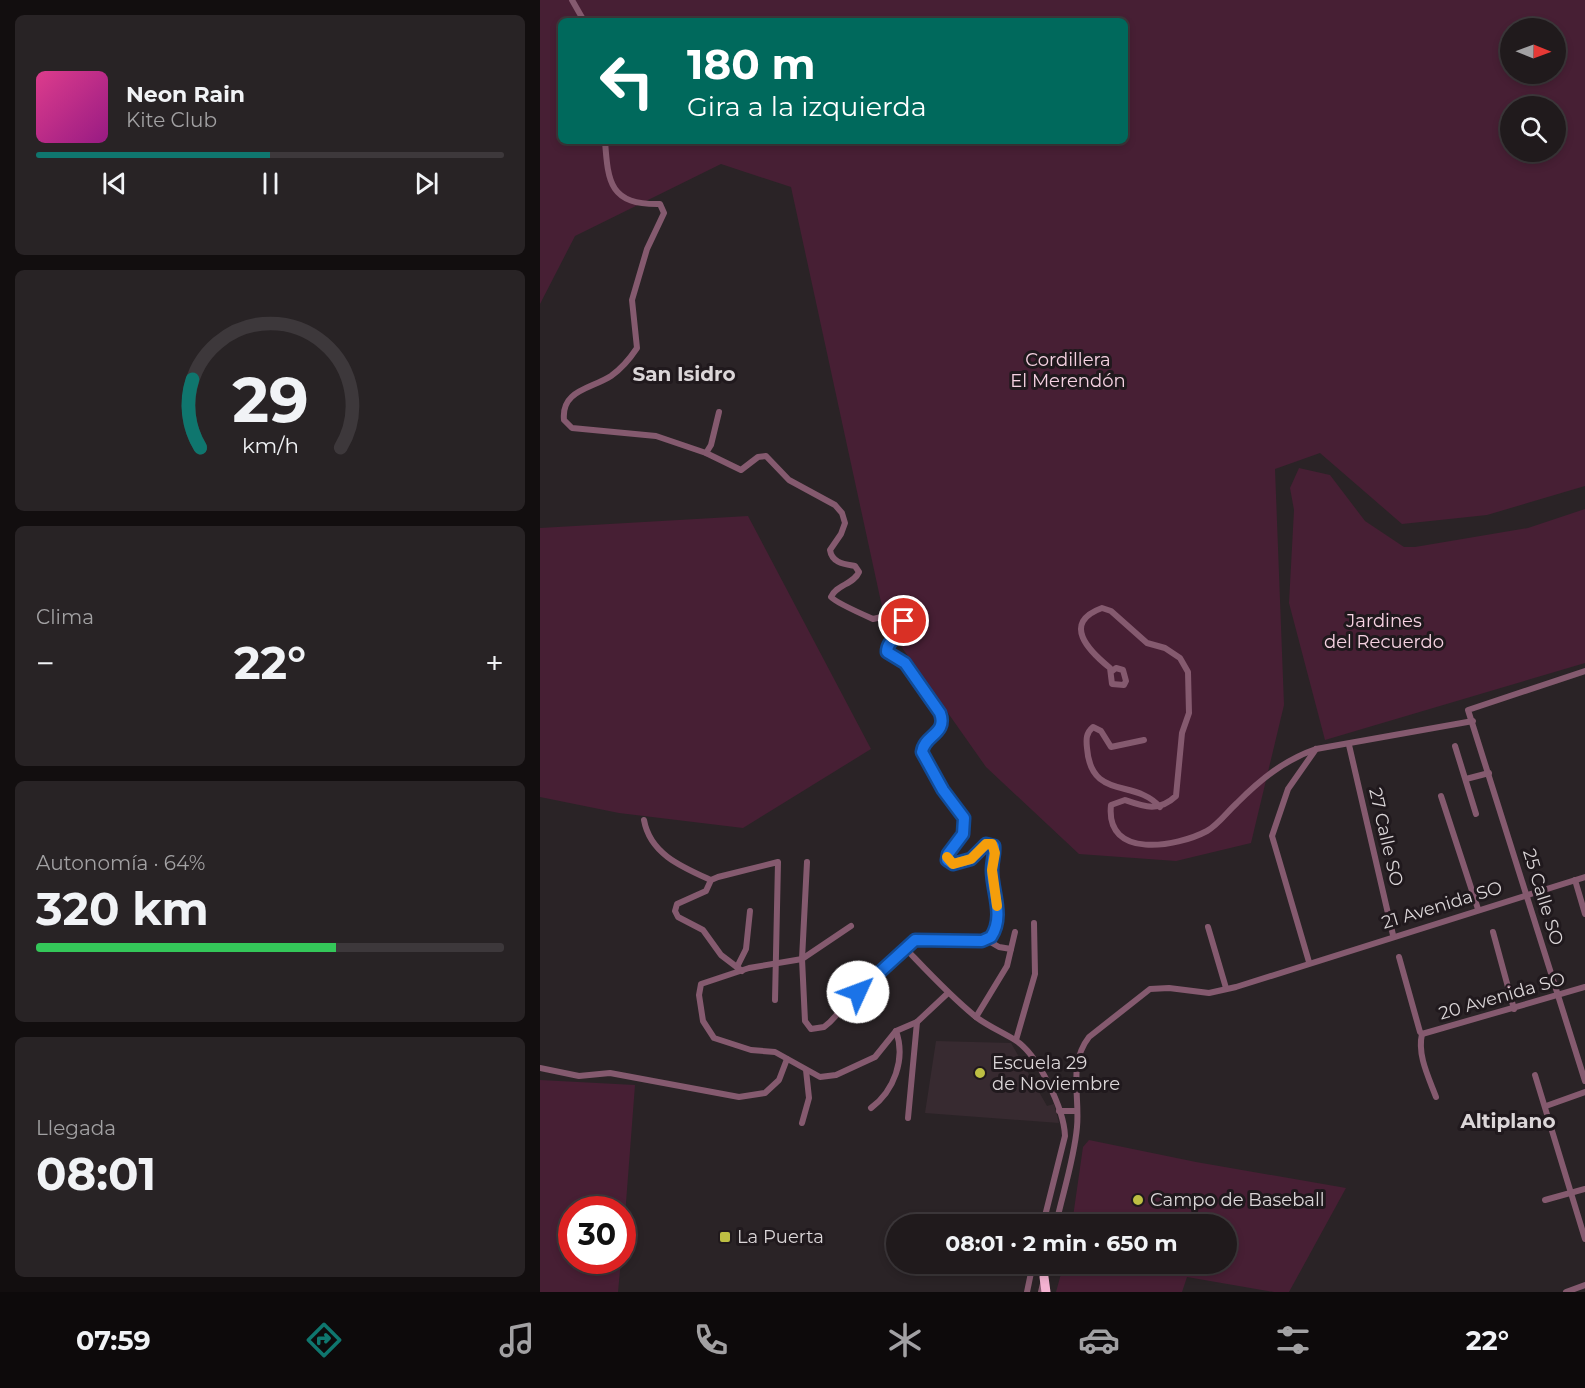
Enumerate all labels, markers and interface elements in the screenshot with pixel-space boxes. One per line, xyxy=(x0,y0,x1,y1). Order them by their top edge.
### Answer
north arrow xyxy=(1500,18,1566,84)
map controls xyxy=(1500,18,1566,162)
text: 180 m xyxy=(687,38,816,90)
icon: left xyxy=(588,42,666,120)
text: Neon Rain xyxy=(126,81,245,108)
text: Gira a la izquierda xyxy=(687,90,927,123)
button: search xyxy=(1500,96,1566,162)
text: Kite Club xyxy=(126,108,217,132)
icon: previous xyxy=(98,167,131,200)
icon: pause xyxy=(254,167,287,200)
icon: next xyxy=(410,167,443,200)
park label: Cordillera El Merendón xyxy=(1010,349,1126,392)
text: 29 xyxy=(232,362,308,438)
district label: San Isidro xyxy=(632,362,736,386)
text: km/h xyxy=(241,432,299,458)
pin xyxy=(878,595,929,646)
icon: arrive xyxy=(887,604,920,637)
text: Clima xyxy=(36,605,94,629)
park label: Jardines del Recuerdo xyxy=(1324,610,1444,653)
text: 22° xyxy=(234,635,306,690)
text: − xyxy=(36,643,55,683)
text: + xyxy=(485,643,504,683)
street label: 27 Calle SO xyxy=(1364,786,1408,888)
street label: 25 Calle SO xyxy=(1518,846,1568,948)
text: Autonomía · 64% xyxy=(36,851,205,875)
street label: 21 Avenida SO xyxy=(1379,876,1505,934)
text: 320 km xyxy=(36,881,209,936)
position arrow xyxy=(826,960,890,1024)
street label: 20 Avenida SO xyxy=(1436,967,1568,1025)
place label: Escuela 29 de Noviembre xyxy=(992,1052,1120,1095)
marker: Escuela 29 de Noviembre xyxy=(973,1066,987,1080)
district label: Altiplano xyxy=(1459,1109,1556,1133)
text: Llegada xyxy=(36,1116,116,1140)
text: 08:01 xyxy=(36,1146,156,1201)
place label: Campo de Baseball xyxy=(1150,1189,1325,1211)
marker: Campo de Baseball xyxy=(1131,1193,1145,1207)
speed limit sign: 30 xyxy=(558,1196,636,1274)
place label: La Puerta xyxy=(737,1226,824,1248)
marker: La Puerta xyxy=(718,1230,732,1244)
text: 08:01 · 2 min · 650 m xyxy=(945,1230,1178,1257)
icon: directions xyxy=(303,1319,345,1361)
icon: music xyxy=(496,1319,538,1361)
icon: phone xyxy=(690,1319,732,1361)
icon: climate xyxy=(884,1319,926,1361)
icon: car xyxy=(1078,1319,1120,1361)
icon: filters xyxy=(1272,1319,1314,1361)
text: 07:59 xyxy=(76,1324,151,1357)
text: 22° xyxy=(1466,1324,1509,1357)

